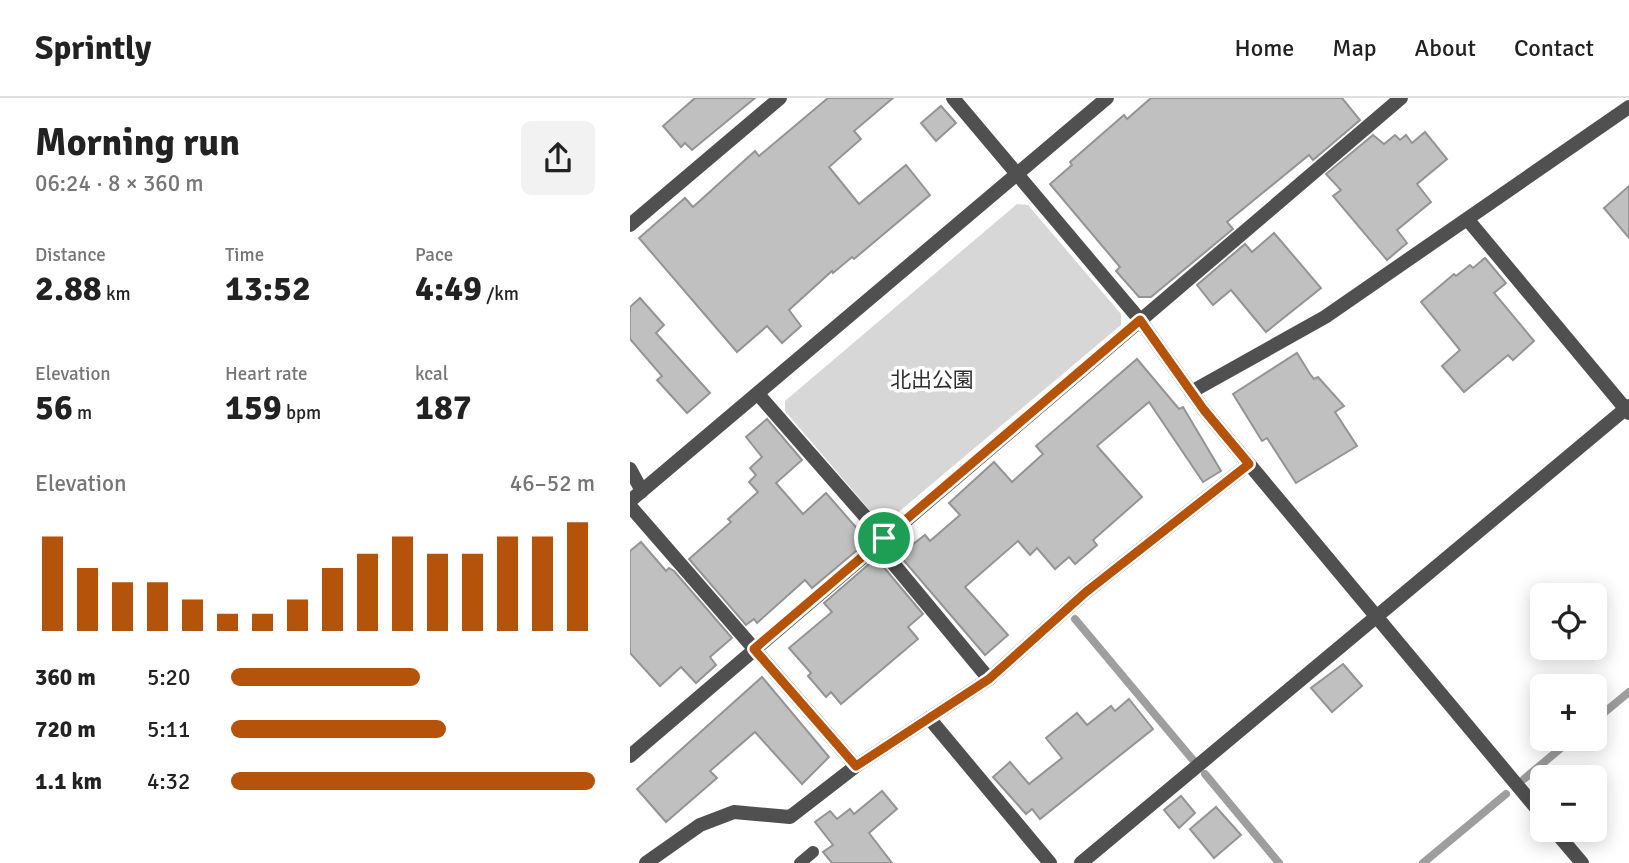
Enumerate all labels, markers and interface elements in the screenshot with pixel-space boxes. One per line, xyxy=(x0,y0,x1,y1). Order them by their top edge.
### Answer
text: Sprintly xyxy=(35,28,151,69)
text: Home xyxy=(1234,33,1294,63)
text: Map xyxy=(1332,33,1377,63)
text: About xyxy=(1415,33,1476,63)
text: Contact xyxy=(1514,33,1594,63)
text: Morning run xyxy=(35,119,240,166)
button: share xyxy=(521,121,595,195)
text: 06:24 · 8 × 360 m xyxy=(35,169,204,198)
text: Distance xyxy=(35,243,106,267)
text: Time xyxy=(225,243,264,267)
text: Pace xyxy=(415,243,453,267)
text: 2.88 xyxy=(35,267,102,310)
text: 13:52 xyxy=(225,267,311,310)
text: 4:49 xyxy=(415,267,482,310)
text: km xyxy=(102,282,131,306)
text: /km xyxy=(482,282,519,306)
text: Elevation xyxy=(35,362,111,386)
text: Heart rate xyxy=(225,362,307,386)
text: kcal xyxy=(415,362,448,386)
park label: 北出公園 xyxy=(890,367,974,393)
text: 56 xyxy=(35,386,73,429)
text: 159 xyxy=(225,386,282,429)
text: 187 xyxy=(415,386,472,429)
text: m xyxy=(73,401,92,425)
text: bpm xyxy=(282,401,321,425)
text: Elevation xyxy=(35,469,127,498)
text: 46–52 m xyxy=(510,469,595,498)
pin xyxy=(854,508,914,568)
icon: arrive xyxy=(865,519,903,557)
map controls xyxy=(1530,583,1607,842)
button: locate xyxy=(1530,583,1607,660)
text: 360 m xyxy=(35,663,96,692)
text: 5:20 xyxy=(147,663,190,692)
button: + xyxy=(1530,674,1607,751)
text: 720 m xyxy=(35,715,96,744)
text: 5:11 xyxy=(147,715,190,744)
button: − xyxy=(1530,765,1607,842)
text: 1.1 km xyxy=(35,767,102,796)
text: 4:32 xyxy=(147,767,190,796)

